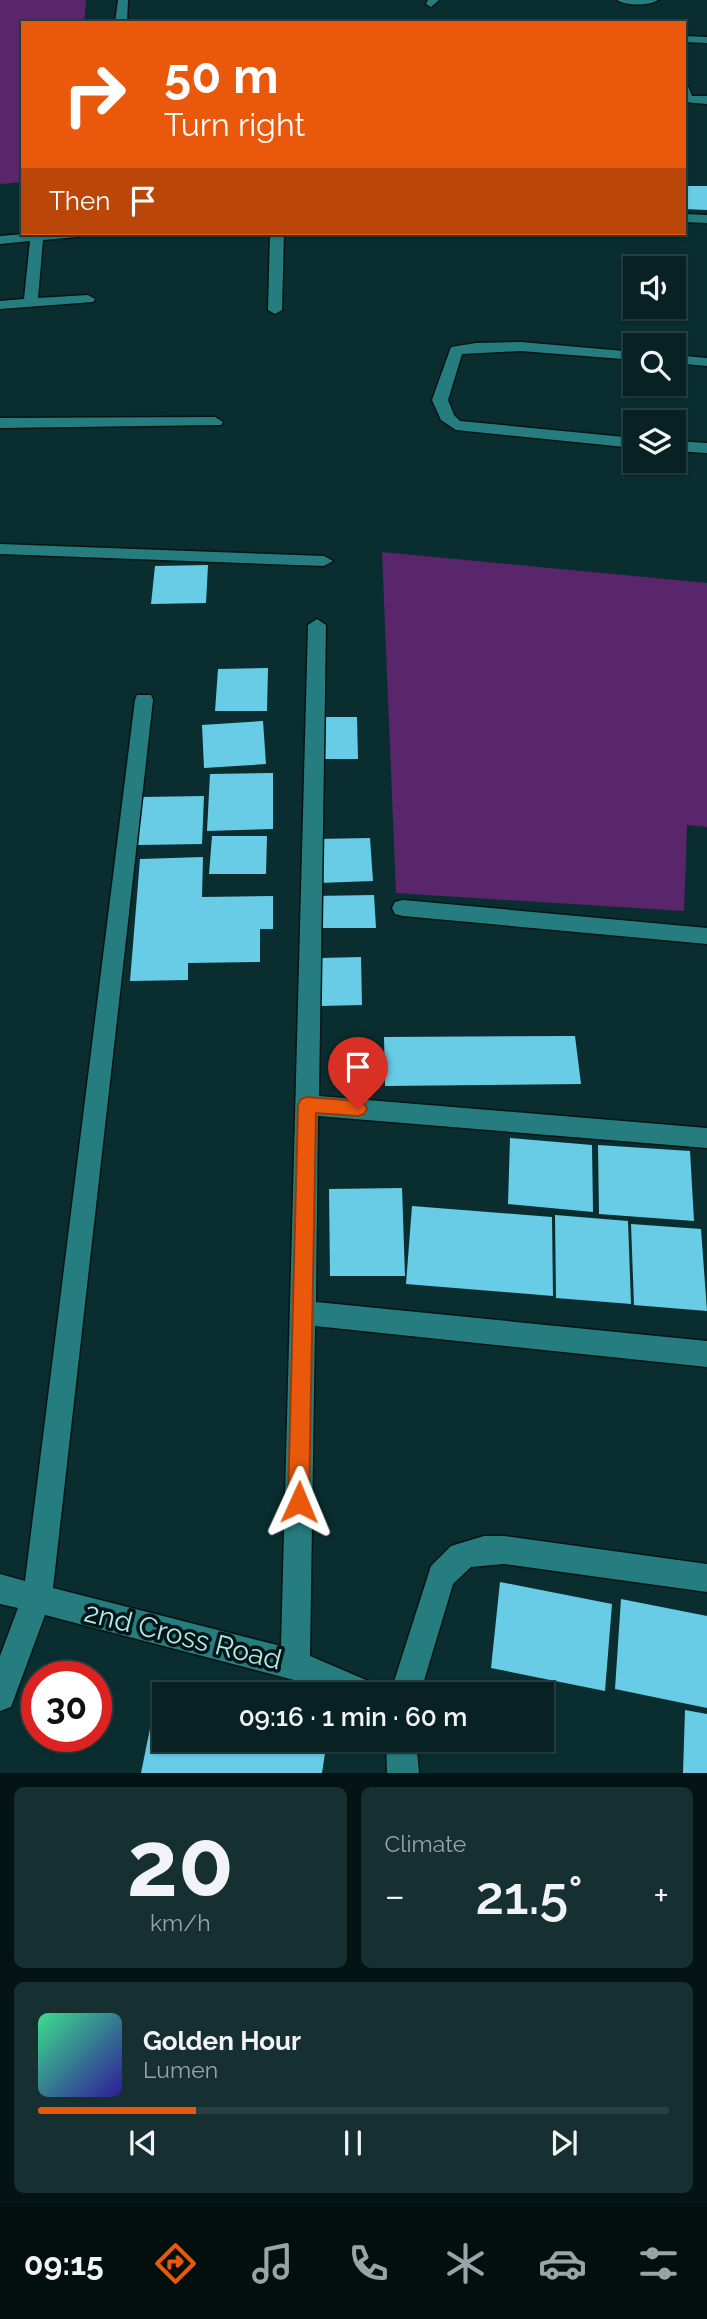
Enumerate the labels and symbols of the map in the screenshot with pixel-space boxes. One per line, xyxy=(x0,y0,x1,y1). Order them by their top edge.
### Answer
pin xyxy=(328,1037,388,1109)
position arrow xyxy=(262,1465,336,1539)
street label: 2nd Cross Road xyxy=(81,1596,285,1676)
speed limit sign: 30 xyxy=(21,1661,112,1752)

